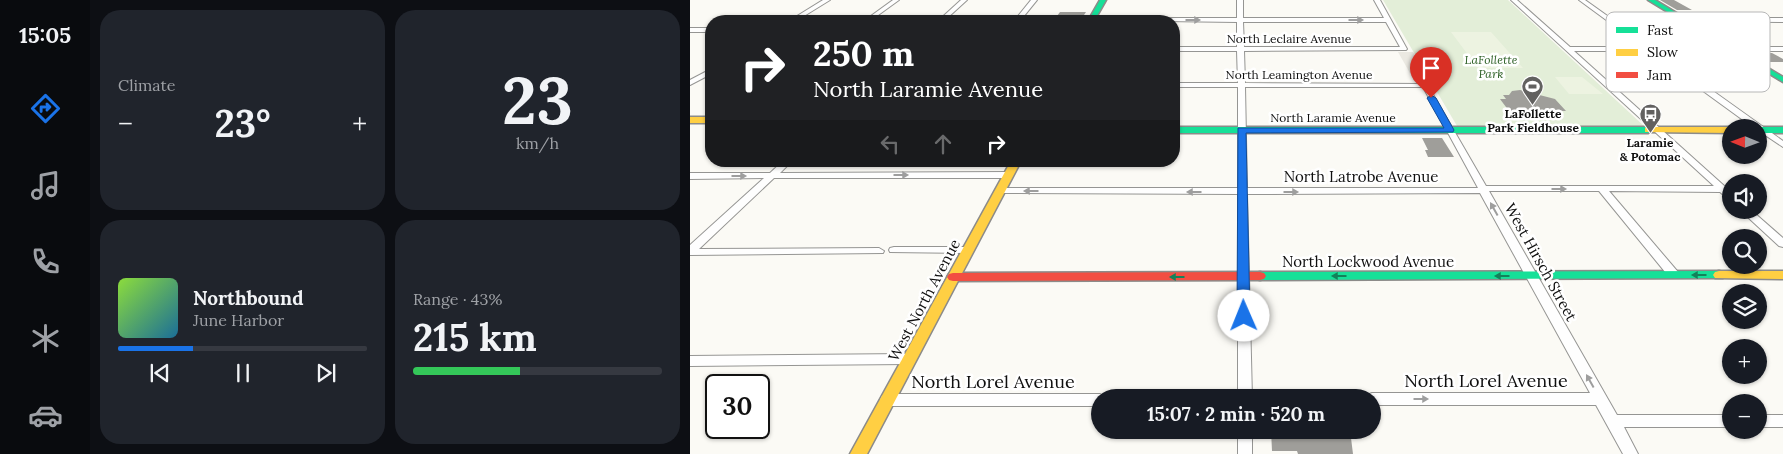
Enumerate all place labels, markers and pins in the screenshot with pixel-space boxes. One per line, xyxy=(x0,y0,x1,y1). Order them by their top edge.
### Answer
pin xyxy=(1410,47,1452,98)
sports icon: LaFollette Park Fieldhouse xyxy=(1521,74,1545,105)
bus stop icon: Laramie & Potomac xyxy=(1638,103,1662,134)
place label: LaFollette Park Fieldhouse xyxy=(1487,106,1579,135)
place label: Laramie & Potomac xyxy=(1620,135,1681,164)

